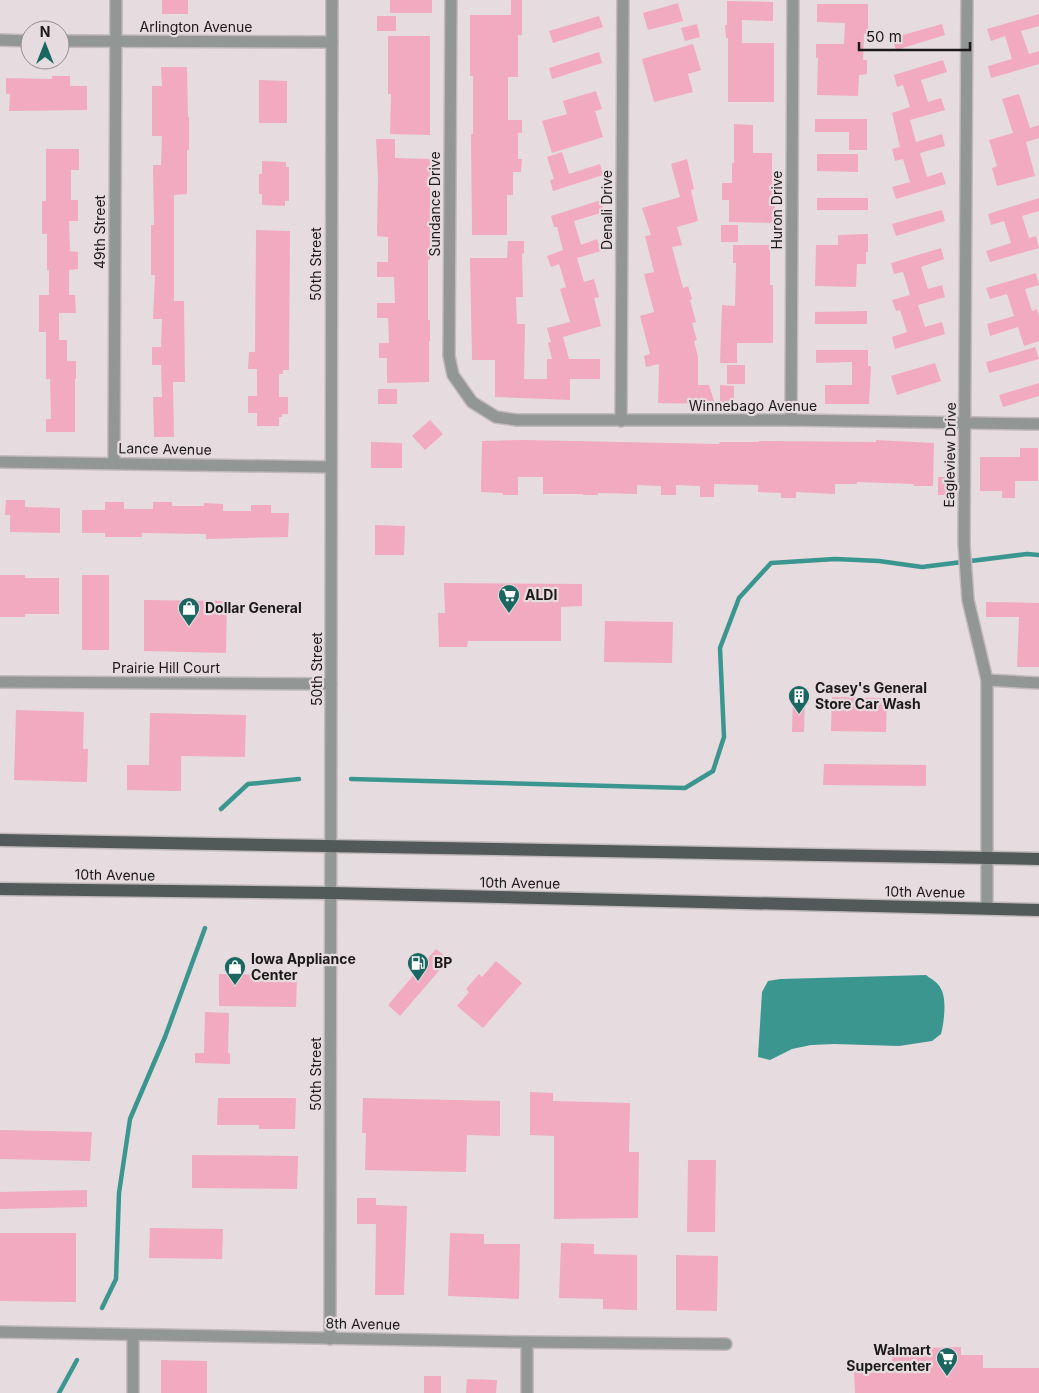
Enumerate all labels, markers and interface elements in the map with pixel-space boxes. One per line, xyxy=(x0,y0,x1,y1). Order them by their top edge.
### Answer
street label: Arlington Avenue xyxy=(139,18,253,35)
north arrow xyxy=(20,20,70,70)
scale bar xyxy=(859,20,970,52)
text: N xyxy=(40,23,50,40)
text: 50 m xyxy=(866,27,902,46)
street label: Sundance Drive xyxy=(426,151,443,257)
street label: Denali Drive xyxy=(598,170,615,250)
street label: Huron Drive xyxy=(768,170,785,250)
street label: 49th Street xyxy=(91,194,108,269)
street label: 50th Street xyxy=(307,227,324,301)
street label: Winnebago Avenue xyxy=(689,397,817,414)
street label: Eagleview Drive xyxy=(940,402,959,508)
street label: Lance Avenue xyxy=(118,439,212,458)
supermarket icon: ALDI xyxy=(497,583,521,614)
place label: ALDI xyxy=(525,586,557,603)
shop icon: Dollar General xyxy=(177,596,201,627)
place label: Dollar General xyxy=(205,599,302,616)
street label: 50th Street xyxy=(308,632,325,706)
street label: Prairie Hill Court xyxy=(112,659,220,676)
place label: Casey's General Store Car Wash xyxy=(815,679,927,712)
building icon: Casey's General Store Car Wash xyxy=(787,684,811,715)
street label: 10th Avenue xyxy=(75,865,156,884)
street label: 10th Avenue xyxy=(480,873,561,892)
street label: 10th Avenue xyxy=(885,882,966,901)
place label: Iowa Appliance Center xyxy=(251,950,356,983)
fuel station icon: BP xyxy=(406,951,430,982)
place label: BP xyxy=(434,954,452,971)
shop icon: Iowa Appliance Center xyxy=(223,955,247,986)
street label: 50th Street xyxy=(307,1037,324,1111)
street label: 8th Avenue xyxy=(326,1314,400,1333)
place label: Walmart Supercenter xyxy=(846,1341,931,1374)
supermarket icon: Walmart Supercenter xyxy=(935,1346,959,1377)

